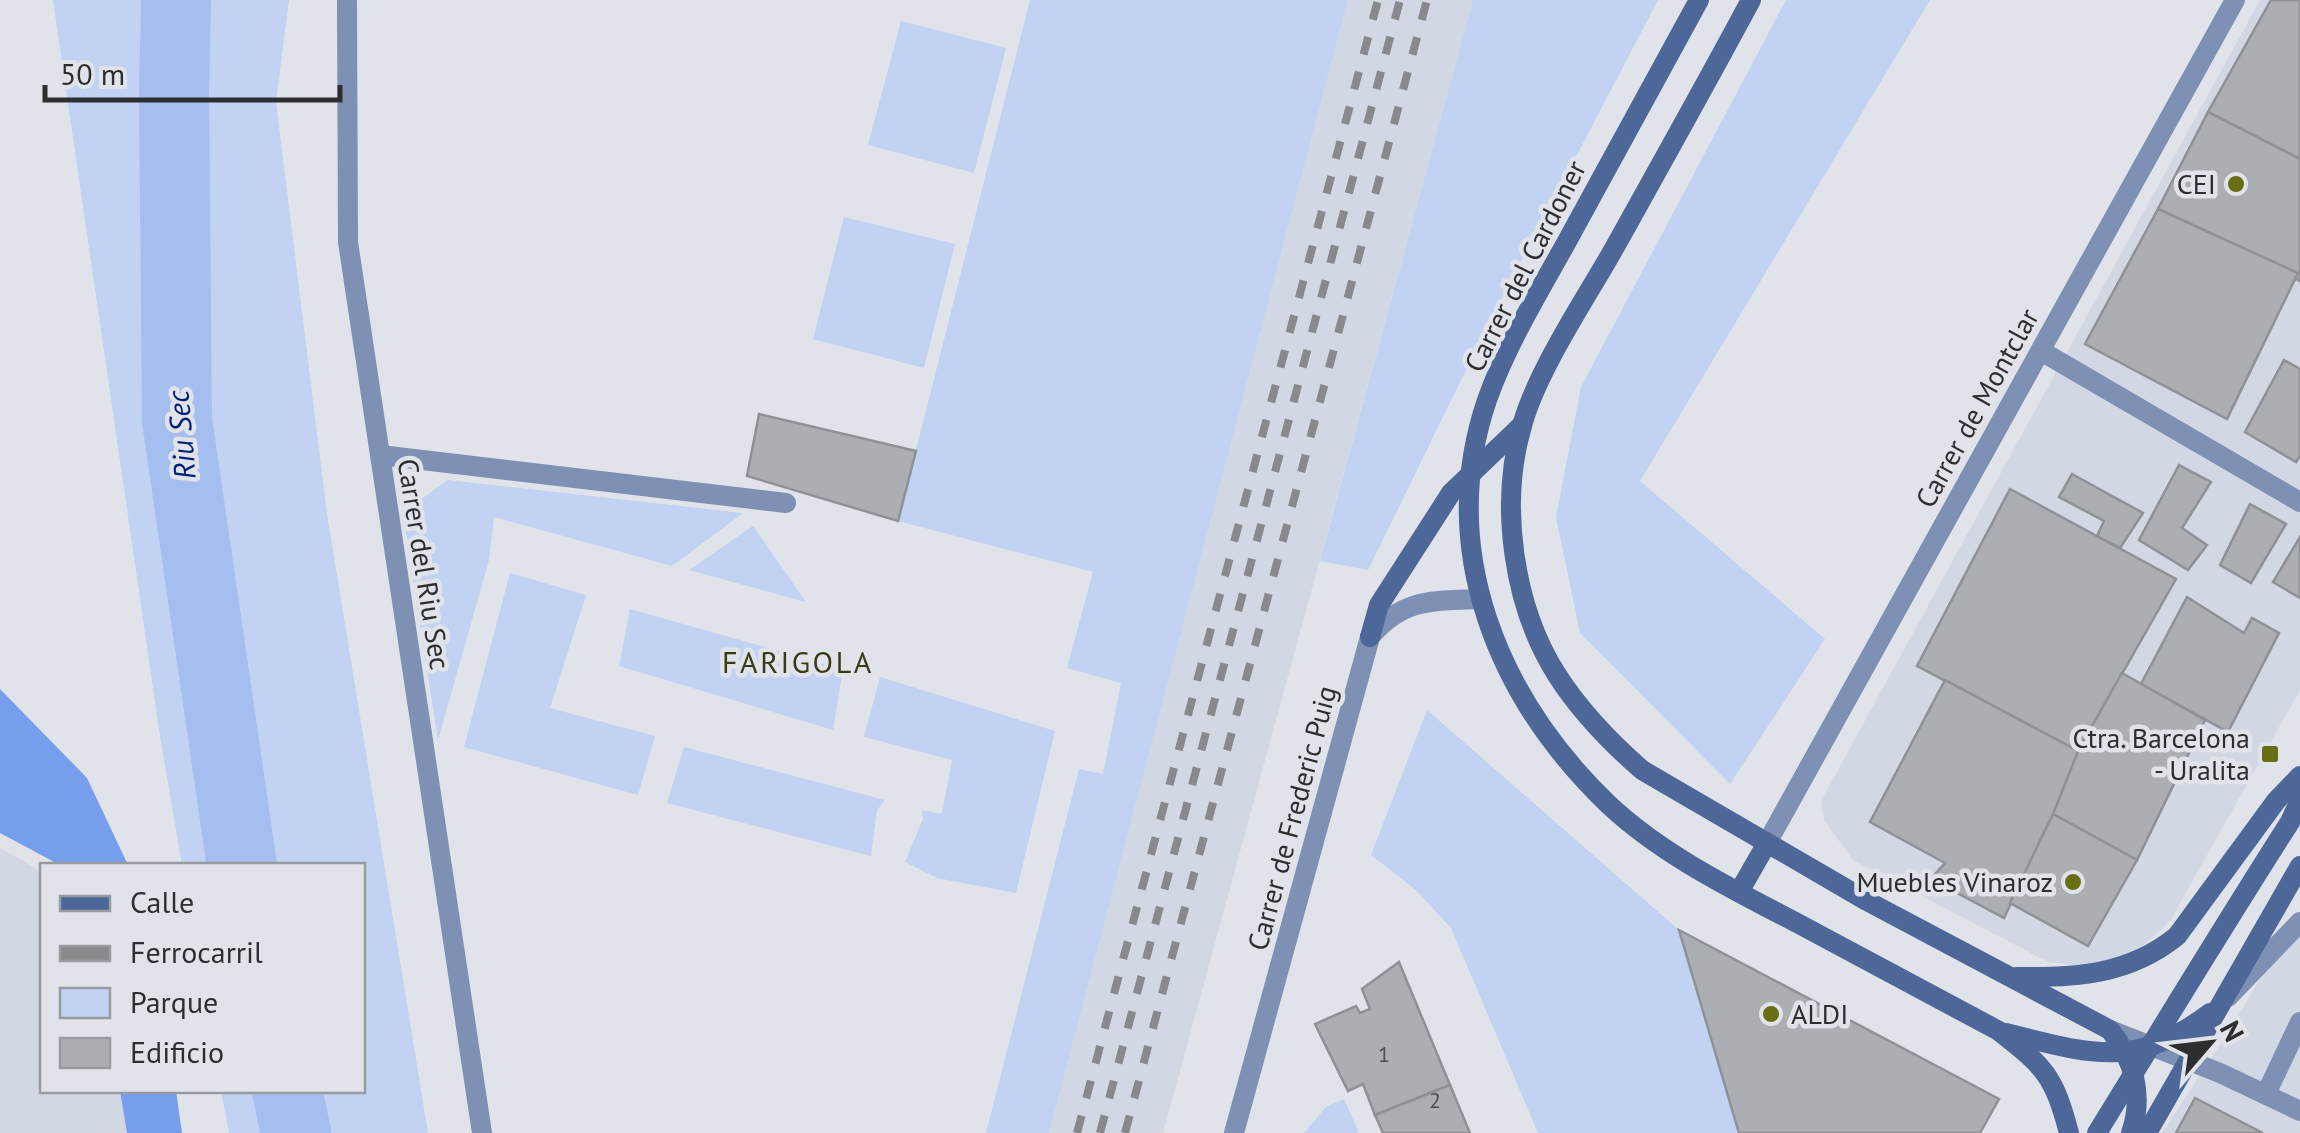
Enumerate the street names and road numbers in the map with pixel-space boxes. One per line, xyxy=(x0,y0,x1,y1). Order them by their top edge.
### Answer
street label: Carrer del Cardoner xyxy=(1455,153,1594,378)
street label: Carrer de Montclar xyxy=(1906,301,2047,514)
street label: Carrer del Riu Sec xyxy=(390,456,459,672)
street label: Carrer de Frederic Puig xyxy=(1238,681,1345,954)

